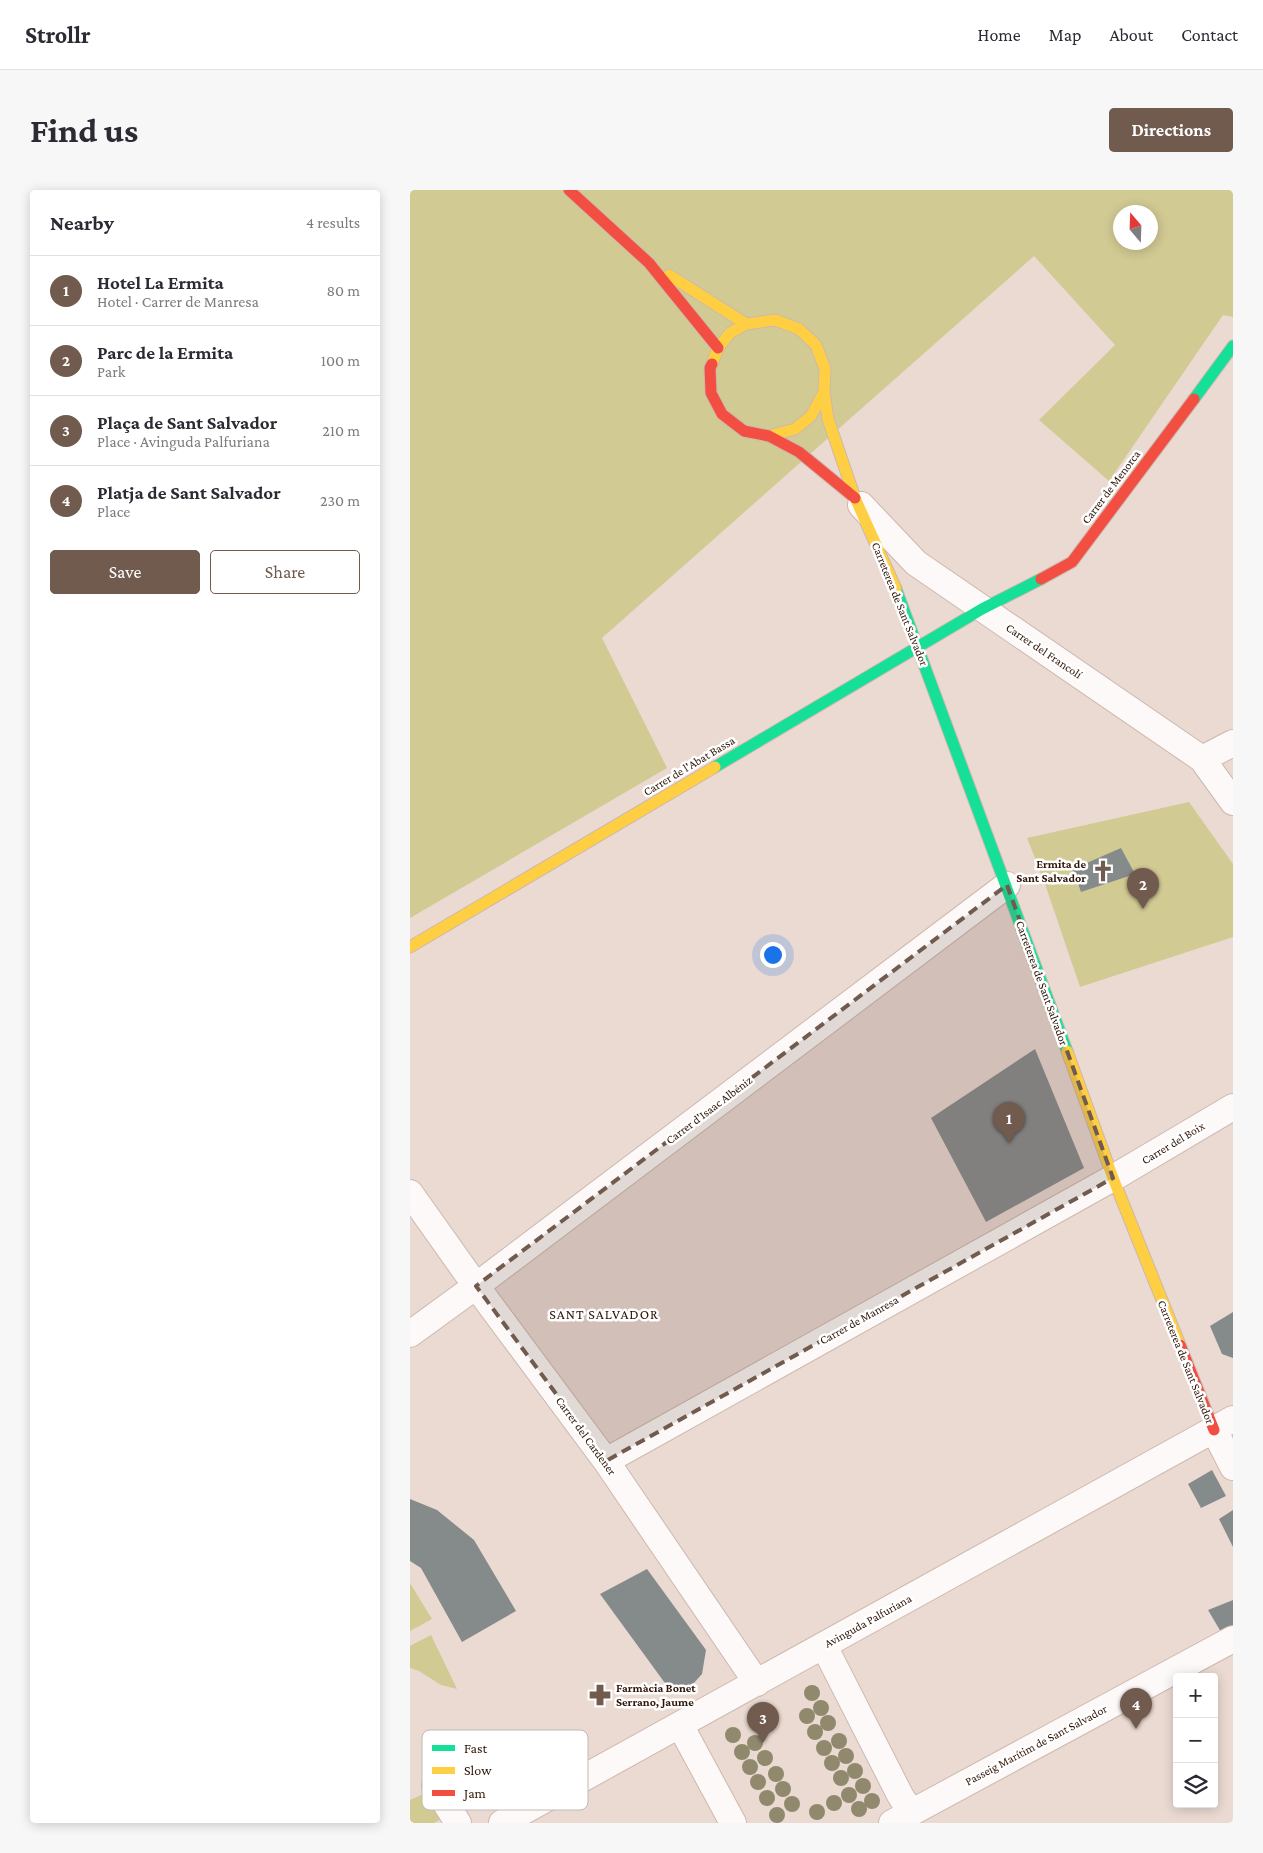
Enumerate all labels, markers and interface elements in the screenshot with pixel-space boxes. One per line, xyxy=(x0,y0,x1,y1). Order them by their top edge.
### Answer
text: Strollr xyxy=(25,21,91,48)
text: Home xyxy=(978,25,1021,45)
text: Map xyxy=(1049,25,1081,45)
text: About xyxy=(1109,25,1153,45)
text: Contact xyxy=(1181,25,1238,45)
button: Directions xyxy=(1109,108,1233,152)
text: Find us xyxy=(30,111,138,150)
north arrow xyxy=(1113,205,1158,250)
text: Nearby xyxy=(50,211,114,235)
text: 4 results xyxy=(306,214,360,231)
text: Hotel La Ermita xyxy=(97,272,224,293)
text: 1 xyxy=(63,282,69,299)
text: 80 m xyxy=(326,282,360,299)
text: Hotel · Carrer de Manresa xyxy=(97,293,259,310)
text: Parc de la Ermita xyxy=(97,342,233,363)
text: 2 xyxy=(62,352,70,369)
text: 100 m xyxy=(321,352,360,369)
text: Park xyxy=(97,363,125,380)
text: Plaça de Sant Salvador xyxy=(97,412,277,433)
text: 3 xyxy=(62,422,70,439)
text: 210 m xyxy=(322,422,360,439)
text: Place · Avinguda Palfuriana xyxy=(97,433,270,450)
street label: Carrer de Menorca xyxy=(1079,447,1144,527)
text: Platja de Sant Salvador xyxy=(97,482,281,503)
text: 4 xyxy=(62,492,70,509)
text: 230 m xyxy=(320,492,360,509)
text: Place xyxy=(97,503,130,520)
street label: Carreterea de Sant Salvador xyxy=(869,540,931,668)
button: Save xyxy=(50,550,200,594)
button: Share xyxy=(210,550,360,594)
street label: Carrer del Francolí xyxy=(1003,620,1085,682)
street label: Carrer de l'Abat Bassa xyxy=(641,733,738,799)
place label: Ermita de Sant Salvador xyxy=(1016,857,1086,885)
church icon: Ermita de Sant Salvador xyxy=(1090,858,1116,884)
pin: 2 xyxy=(1127,868,1159,909)
street label: Carreterea de Sant Salvador xyxy=(1013,919,1071,1048)
your location xyxy=(760,942,786,968)
street label: Carrer d'Isaac Albéniz xyxy=(663,1073,755,1147)
pin: 1 xyxy=(993,1102,1025,1143)
street label: Carrer del Boix xyxy=(1139,1119,1207,1167)
street label: Carrer de Manresa xyxy=(817,1292,901,1347)
street label: Carreterea de Sant Salvador xyxy=(1155,1298,1217,1426)
district label: SANT SALVADOR xyxy=(549,1306,659,1322)
street label: Carrer del Cardener xyxy=(553,1394,620,1479)
street label: Avinguda Palfuriana xyxy=(822,1591,914,1651)
map controls xyxy=(1173,1673,1218,1808)
button: + xyxy=(1173,1673,1218,1718)
place label: Farmàcia Bonet Serrano, Jaume xyxy=(616,1681,696,1709)
pharmacy icon: Farmàcia Bonet Serrano, Jaume xyxy=(587,1682,613,1708)
pin: 4 xyxy=(1120,1688,1152,1729)
street label: Passeig Marítim de Sant Salvador xyxy=(963,1701,1110,1788)
pin: 3 xyxy=(747,1702,779,1743)
button: − xyxy=(1173,1718,1218,1763)
legend xyxy=(422,1730,588,1810)
text: Fast xyxy=(464,1740,488,1756)
text: Slow xyxy=(464,1762,492,1778)
button: layers xyxy=(1173,1763,1218,1808)
text: Jam xyxy=(462,1785,486,1801)

